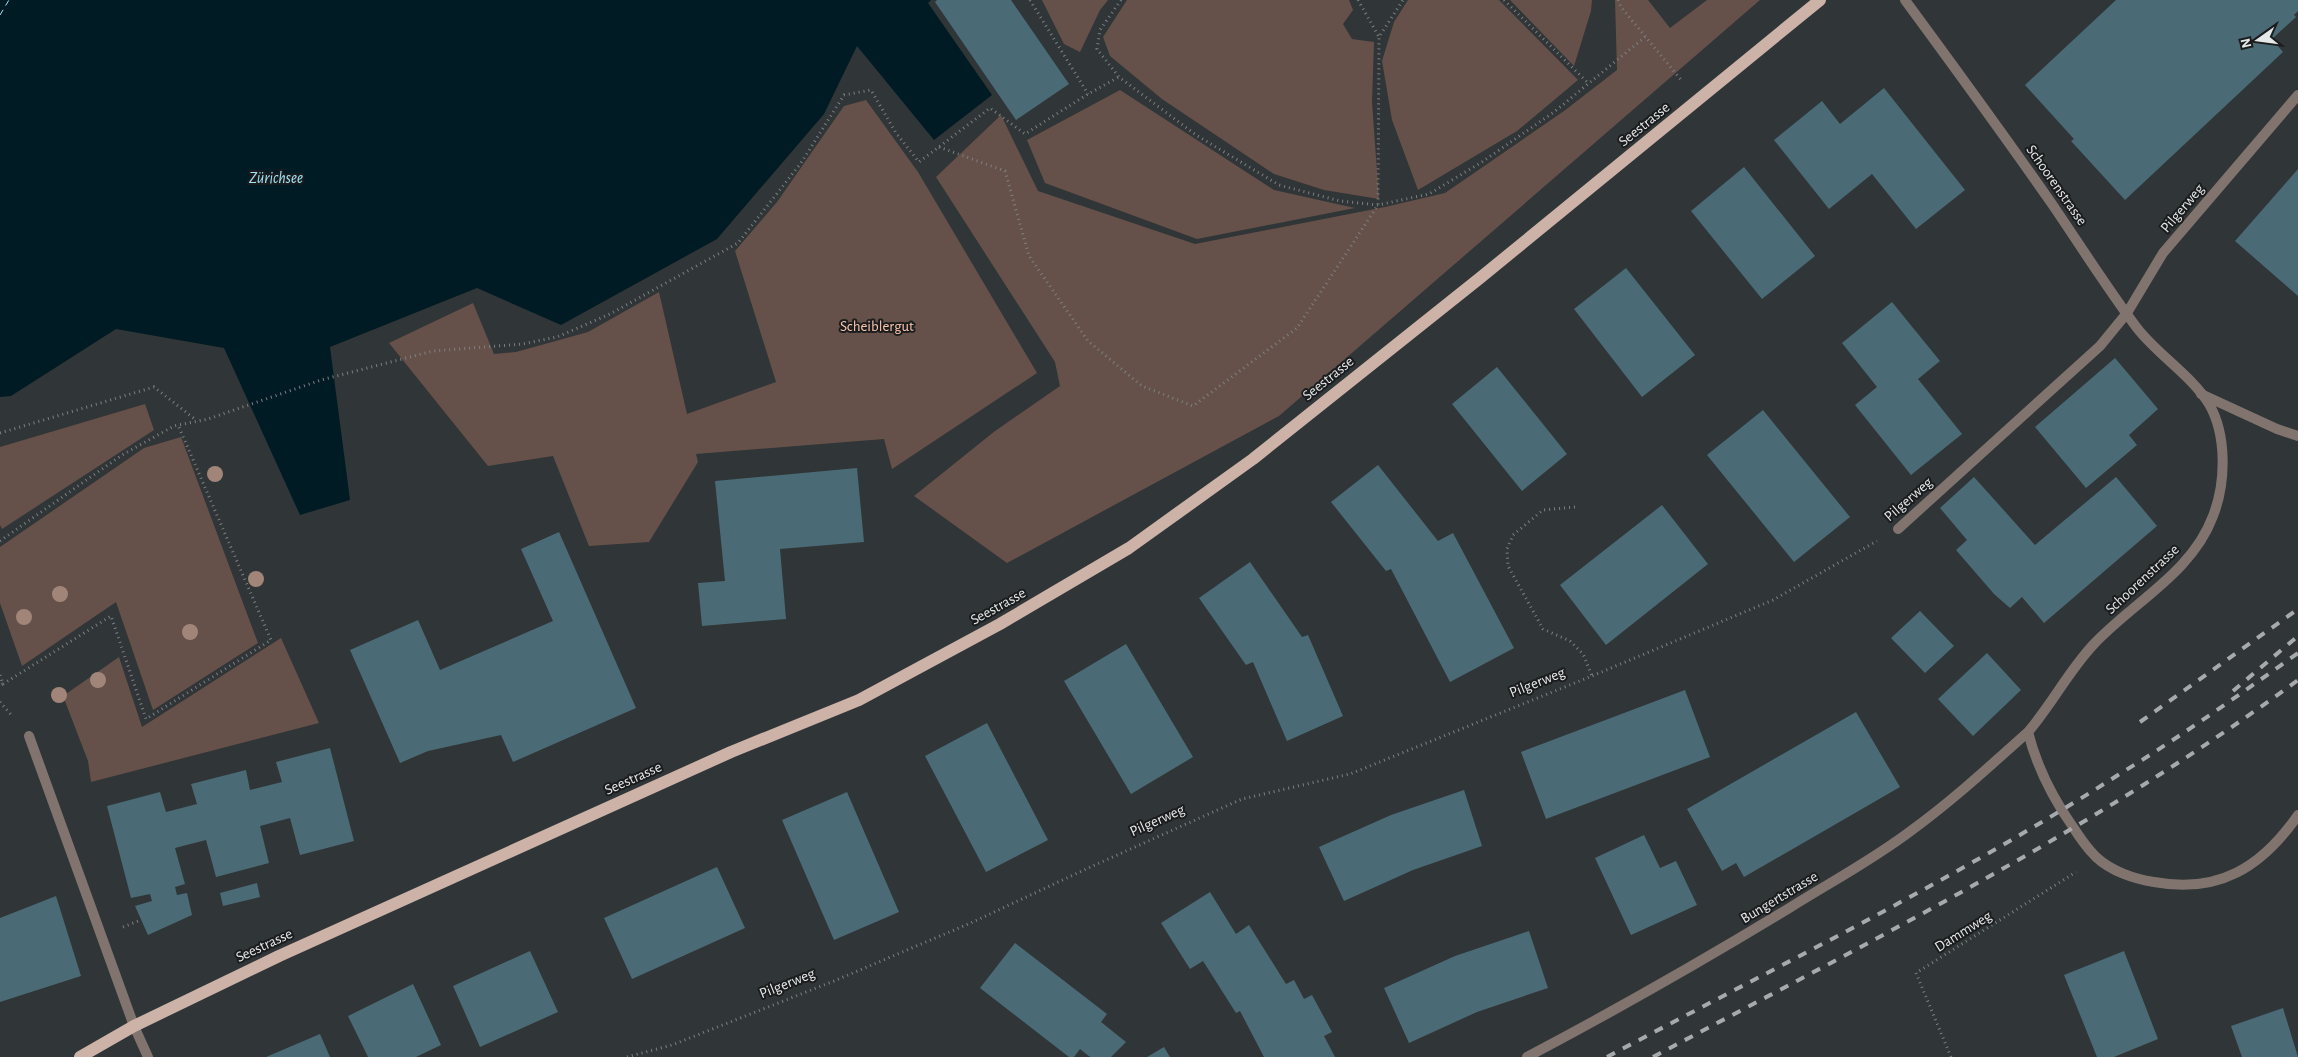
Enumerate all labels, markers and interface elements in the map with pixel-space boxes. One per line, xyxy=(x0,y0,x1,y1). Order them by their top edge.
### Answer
north arrow xyxy=(2233,15,2283,65)
text: N xyxy=(2238,36,2254,49)
street label: Seestrasse xyxy=(1616,99,1673,149)
street label: Schoorenstrasse xyxy=(2023,142,2090,228)
water label: Zürichsee xyxy=(249,170,303,186)
street label: Pilgerweg xyxy=(2158,181,2207,235)
park label: Scheiblergut xyxy=(840,319,914,334)
street label: Seestrasse xyxy=(1300,353,1357,403)
street label: Pilgerweg xyxy=(1881,474,1936,524)
street label: Schoorenstrasse xyxy=(2103,542,2182,617)
street label: Seestrasse xyxy=(968,585,1028,628)
street label: Pilgerweg xyxy=(1507,664,1568,700)
street label: Seestrasse xyxy=(602,759,664,798)
street label: Pilgerweg xyxy=(1127,801,1188,839)
street label: Bungertstrasse xyxy=(1738,869,1821,926)
street label: Dammweg xyxy=(1932,908,1995,955)
street label: Seestrasse xyxy=(234,926,295,965)
street label: Pilgerweg xyxy=(757,965,818,1001)

